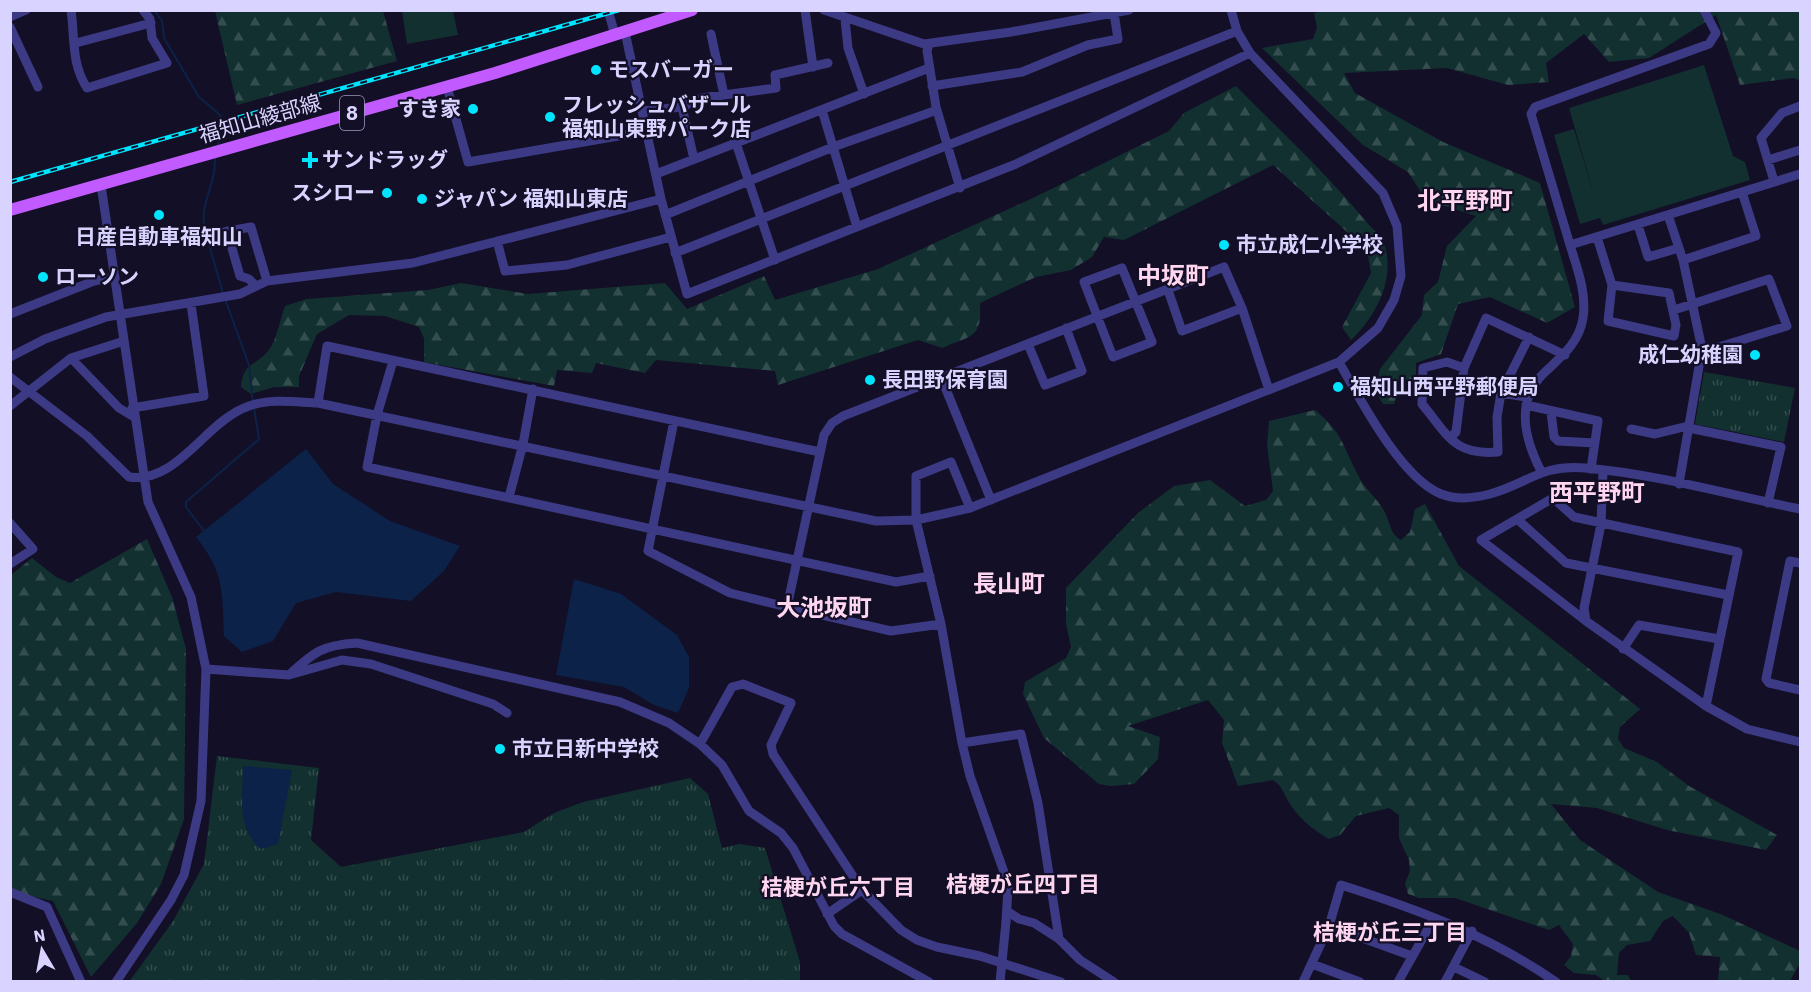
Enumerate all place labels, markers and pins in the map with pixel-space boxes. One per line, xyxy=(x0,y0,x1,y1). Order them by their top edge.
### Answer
place label: モスバーガー xyxy=(608,55,734,83)
marker: モスバーガー xyxy=(589,63,603,77)
place label: フレッシュバザール 福知山東野パーク店 xyxy=(562,90,751,142)
place label: すき家 xyxy=(398,94,461,122)
marker: すき家 xyxy=(466,102,480,116)
marker: フレッシュバザール 福知山東野パーク店 xyxy=(543,110,557,124)
place label: サンドラッグ xyxy=(322,145,448,173)
marker: サンドラッグ xyxy=(303,153,317,167)
place label: スシロー xyxy=(291,178,375,206)
place label: ジャパン 福知山東店 xyxy=(434,184,628,212)
marker: スシロー xyxy=(380,186,394,200)
marker: ジャパン 福知山東店 xyxy=(415,192,429,206)
marker: 日産自動車福知山 xyxy=(152,208,166,222)
place label: 日産自動車福知山 xyxy=(75,222,243,250)
place label: 市立成仁小学校 xyxy=(1236,230,1383,258)
marker: 市立成仁小学校 xyxy=(1217,238,1231,252)
place label: ローソン xyxy=(55,262,139,290)
marker: ローソン xyxy=(36,270,50,284)
place label: 成仁幼稚園 xyxy=(1638,340,1743,368)
marker: 成仁幼稚園 xyxy=(1748,348,1762,362)
place label: 長田野保育園 xyxy=(882,365,1008,393)
place label: 福知山西平野郵便局 xyxy=(1350,372,1539,400)
marker: 長田野保育園 xyxy=(863,373,877,387)
marker: 福知山西平野郵便局 xyxy=(1331,380,1345,394)
place label: 市立日新中学校 xyxy=(512,734,659,762)
marker: 市立日新中学校 xyxy=(493,742,507,756)

